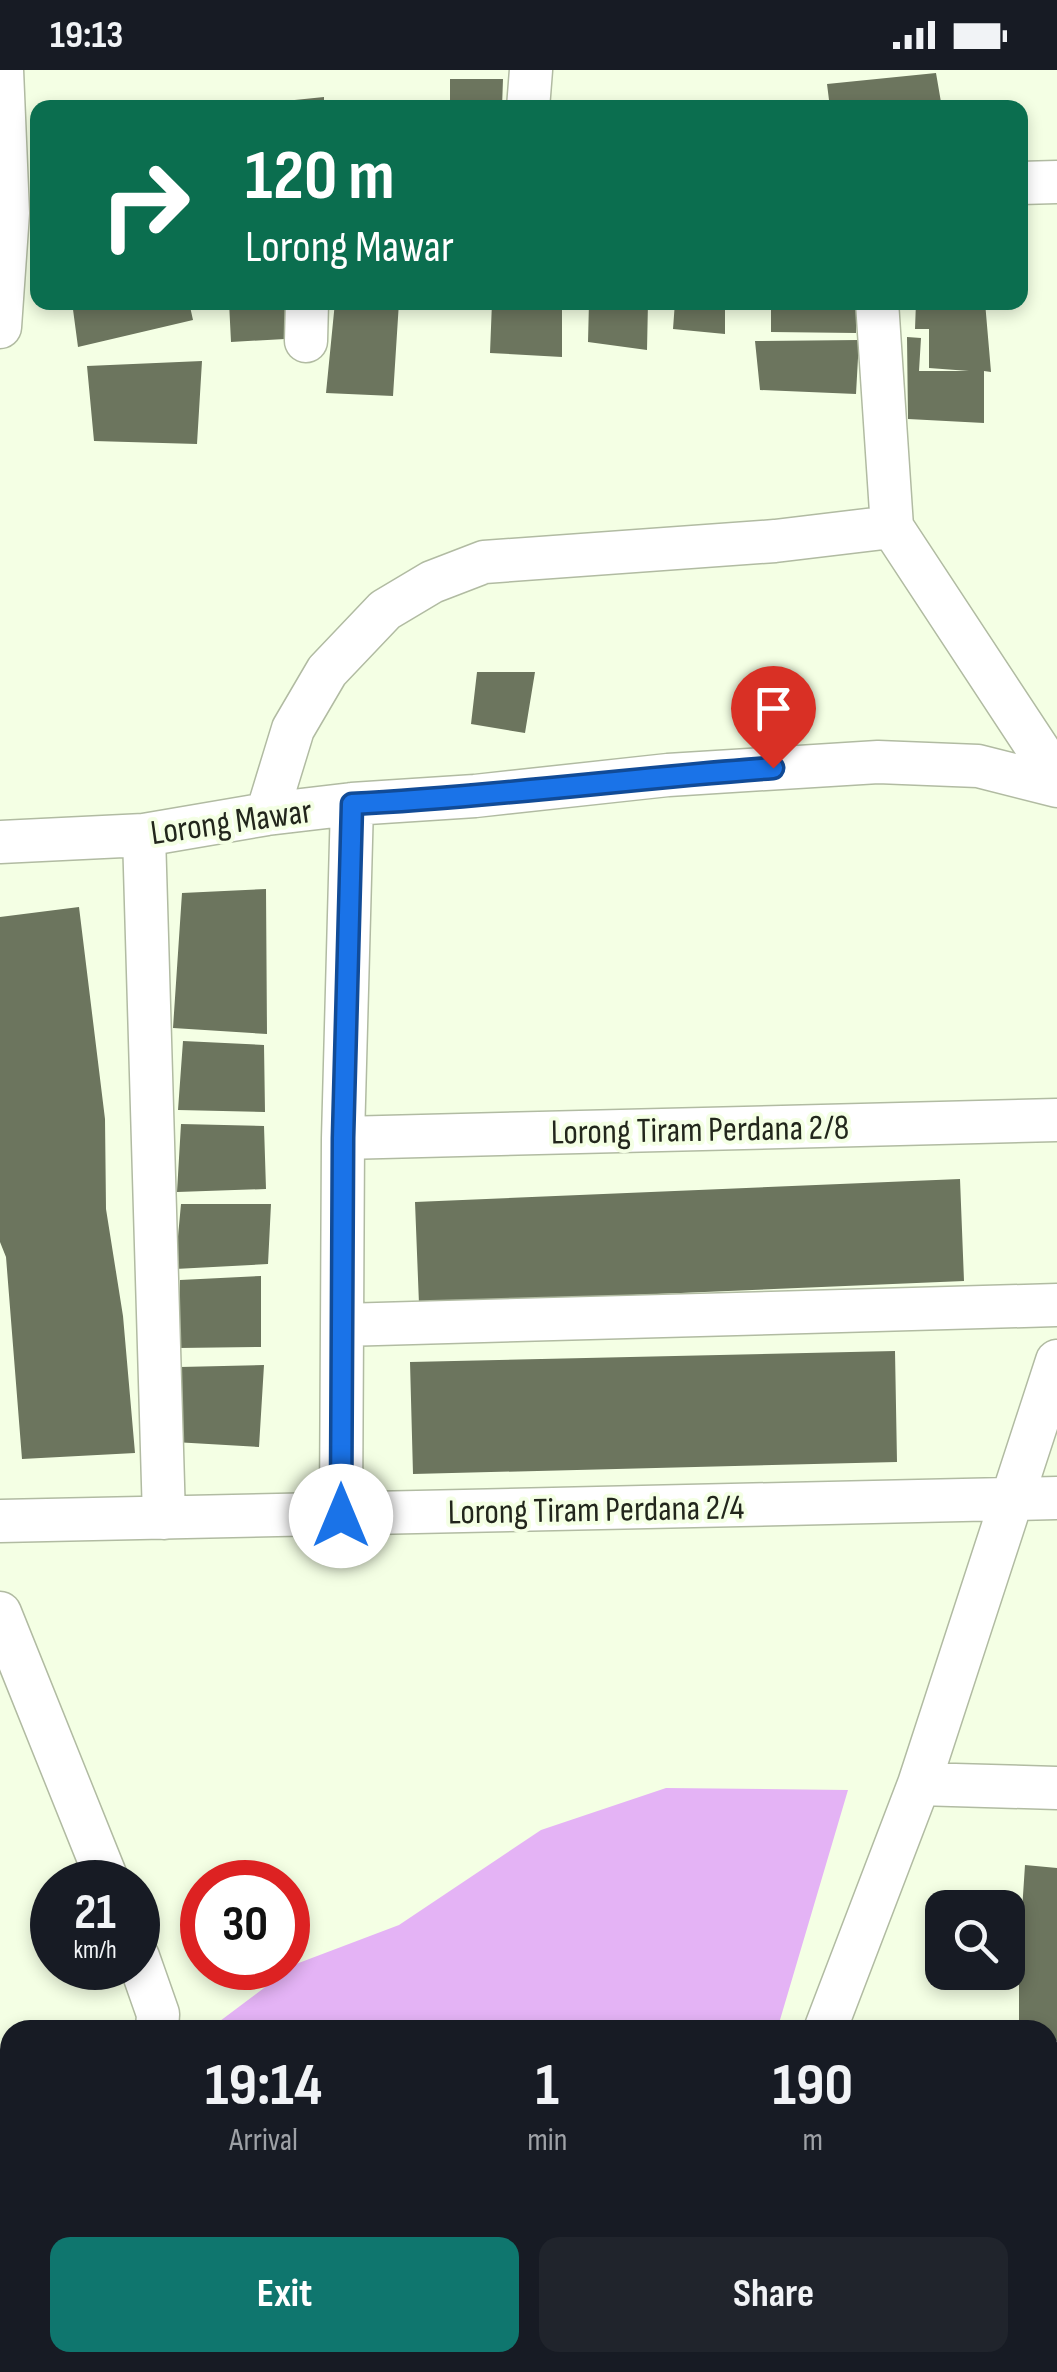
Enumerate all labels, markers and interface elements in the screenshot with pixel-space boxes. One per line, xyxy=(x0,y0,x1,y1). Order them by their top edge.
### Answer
text: 19:13 xyxy=(50,13,123,58)
text: 120 m xyxy=(245,135,395,219)
icon: right xyxy=(80,140,210,270)
text: Lorong Mawar xyxy=(245,220,454,275)
pin xyxy=(731,666,816,769)
icon: arrive xyxy=(746,681,801,736)
street label: Lorong Mawar xyxy=(148,790,315,855)
street label: Lorong Tiram Perdana 2/8 xyxy=(550,1106,850,1155)
position arrow xyxy=(289,1464,393,1568)
street label: Lorong Tiram Perdana 2/4 xyxy=(447,1486,745,1535)
speed limit sign: 30 xyxy=(180,1860,310,1990)
text: 21 xyxy=(74,1883,116,1943)
map controls xyxy=(925,1890,1025,1990)
button: search xyxy=(925,1890,1025,1990)
text: km/h xyxy=(73,1935,117,1966)
text: 19:14 xyxy=(205,2050,322,2122)
text: 1 xyxy=(536,2050,559,2122)
text: 190 xyxy=(772,2050,853,2122)
text: Arrival xyxy=(229,2121,298,2160)
text: min xyxy=(527,2121,567,2160)
text: m xyxy=(802,2121,823,2160)
button: Exit xyxy=(50,2237,519,2352)
button: Share xyxy=(539,2237,1008,2352)

